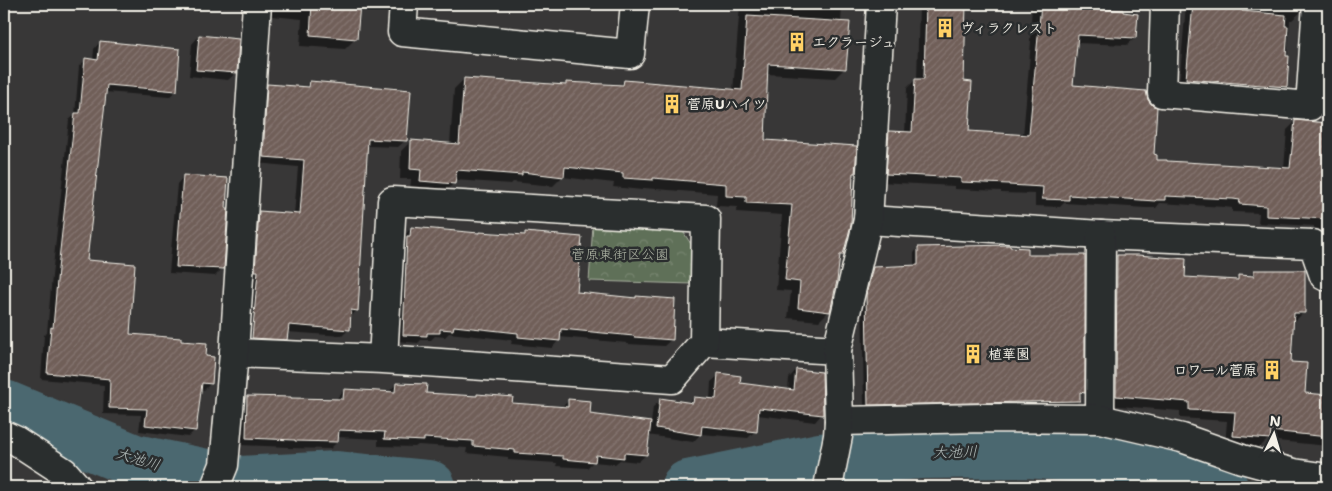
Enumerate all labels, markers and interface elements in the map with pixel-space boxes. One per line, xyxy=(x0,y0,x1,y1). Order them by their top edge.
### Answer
building icon: ヴィラクレスト xyxy=(934,17,956,39)
place label: ヴィラクレスト xyxy=(960,19,1058,37)
building icon: エクラージュ xyxy=(786,31,808,53)
place label: エクラージュ xyxy=(812,33,895,51)
building icon: 菅原Uハイツ xyxy=(661,93,683,115)
place label: 菅原Uハイツ xyxy=(687,95,767,113)
park label: 菅原東街区公園 xyxy=(571,245,669,263)
building icon: 植華園 xyxy=(962,343,984,365)
place label: 植華園 xyxy=(988,345,1030,363)
building icon: ロワール菅原 xyxy=(1261,359,1283,381)
place label: ロワール菅原 xyxy=(1174,361,1257,379)
north arrow xyxy=(1250,408,1300,458)
text: N xyxy=(1269,412,1281,430)
water label: 大池川 xyxy=(932,442,978,462)
water label: 大池川 xyxy=(114,443,162,475)

